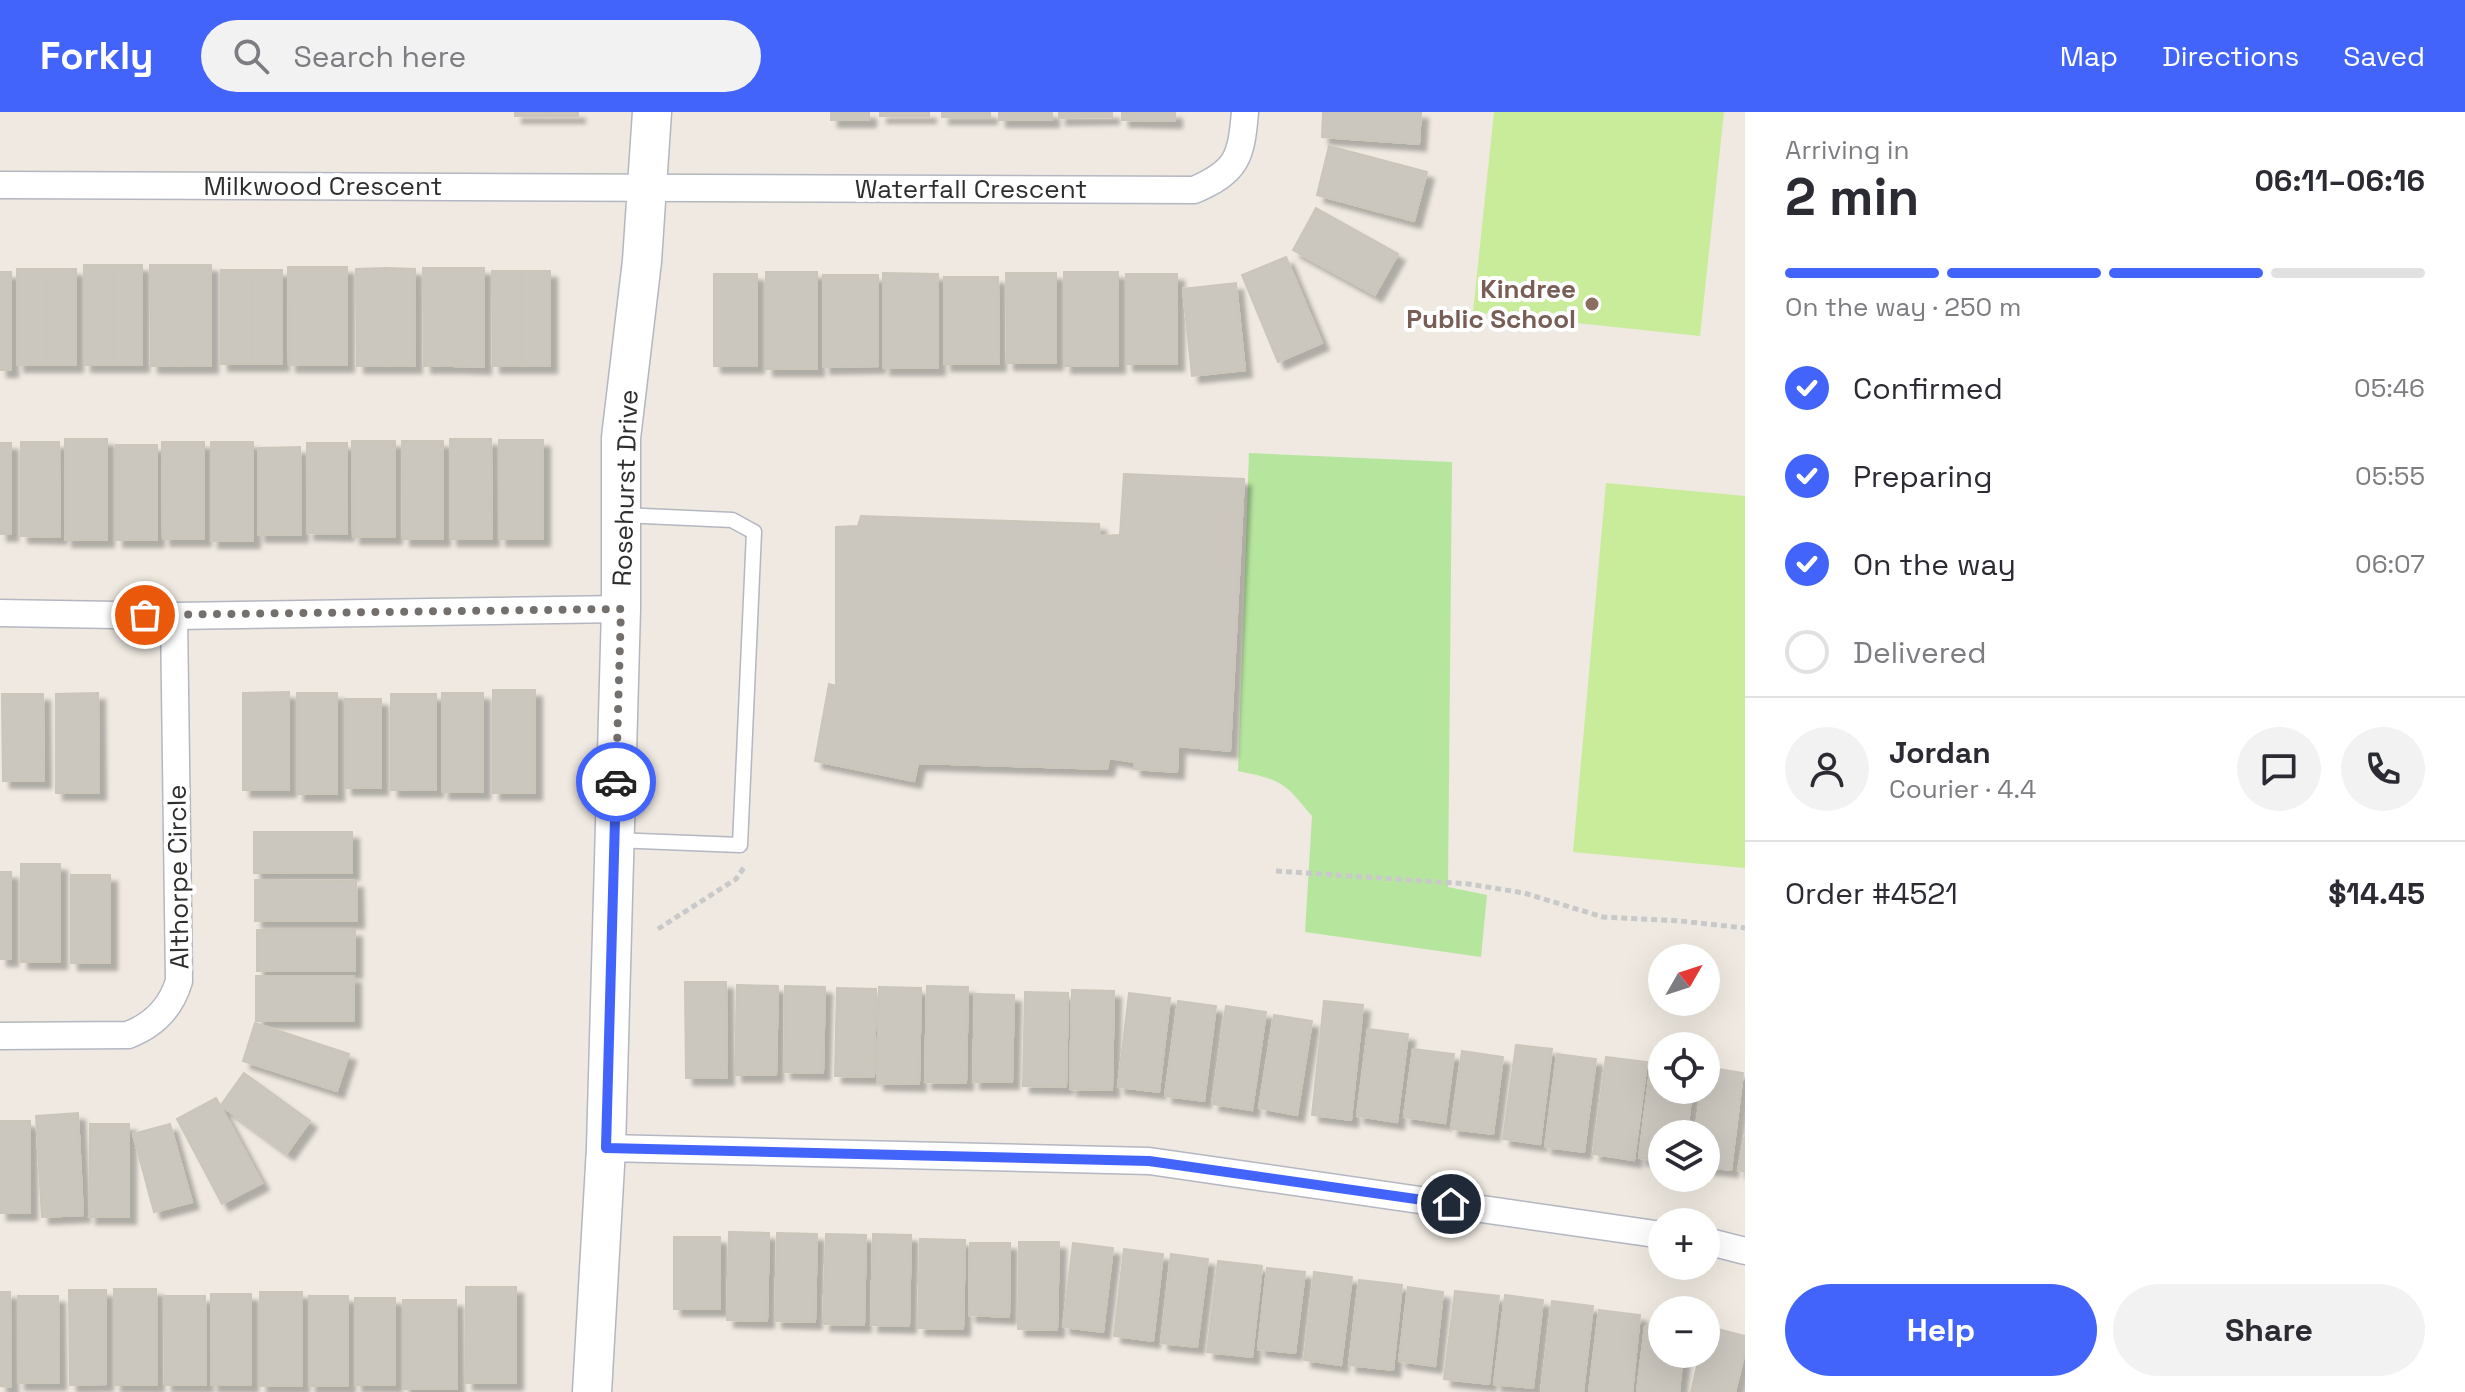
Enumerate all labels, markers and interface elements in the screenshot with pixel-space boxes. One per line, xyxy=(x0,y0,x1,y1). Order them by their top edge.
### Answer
search box xyxy=(201,20,761,92)
text: Forkly xyxy=(40,32,153,80)
icon: search xyxy=(229,34,273,78)
text: Search here xyxy=(293,37,466,76)
text: Map xyxy=(2060,38,2118,74)
text: Directions xyxy=(2162,38,2299,74)
text: Saved xyxy=(2343,38,2425,74)
text: Arriving in xyxy=(1785,133,1909,167)
text: 06:11–06:16 xyxy=(2254,161,2425,200)
text: 2 min xyxy=(1785,164,1919,230)
street label: Milkwood Crescent xyxy=(204,169,442,203)
street label: Waterfall Crescent xyxy=(855,172,1087,206)
place label: Kindree Public School xyxy=(1406,272,1576,336)
text: On the way · 250 m xyxy=(1785,290,2021,324)
marker: Kindree Public School xyxy=(1583,295,1601,313)
icon: check xyxy=(1785,366,1829,410)
text: Confirmed xyxy=(1853,369,2003,408)
text: 05:46 xyxy=(2354,371,2425,405)
street label: Rosehurst Drive xyxy=(605,389,645,587)
icon: check xyxy=(1785,454,1829,498)
text: Preparing xyxy=(1853,457,1992,496)
text: 05:55 xyxy=(2355,459,2425,493)
icon: check xyxy=(1785,542,1829,586)
text: On the way xyxy=(1853,545,2016,584)
text: 06:07 xyxy=(2355,547,2425,581)
pin xyxy=(111,581,179,649)
icon: bag xyxy=(123,593,167,637)
text: Delivered xyxy=(1853,633,1987,672)
button: person xyxy=(1785,727,1869,811)
button: chat xyxy=(2237,727,2321,811)
button: phone xyxy=(2341,727,2425,811)
text: Jordan xyxy=(1889,733,1991,772)
courier xyxy=(576,742,656,822)
icon: car xyxy=(594,760,638,804)
text: Courier · 4.4 xyxy=(1889,772,2036,806)
street label: Althorpe Circle xyxy=(159,784,197,970)
text: Order #4521 xyxy=(1785,874,1958,913)
text: $14.45 xyxy=(2328,874,2425,913)
north arrow xyxy=(1648,944,1720,1016)
map controls xyxy=(1648,944,1720,1368)
button: locate xyxy=(1648,1032,1720,1104)
button: layers xyxy=(1648,1120,1720,1192)
pin xyxy=(1417,1170,1485,1238)
icon: home xyxy=(1429,1182,1473,1226)
button: + xyxy=(1648,1208,1720,1280)
button: Help xyxy=(1785,1284,2097,1376)
button: Share xyxy=(2113,1284,2425,1376)
button: − xyxy=(1648,1296,1720,1368)

